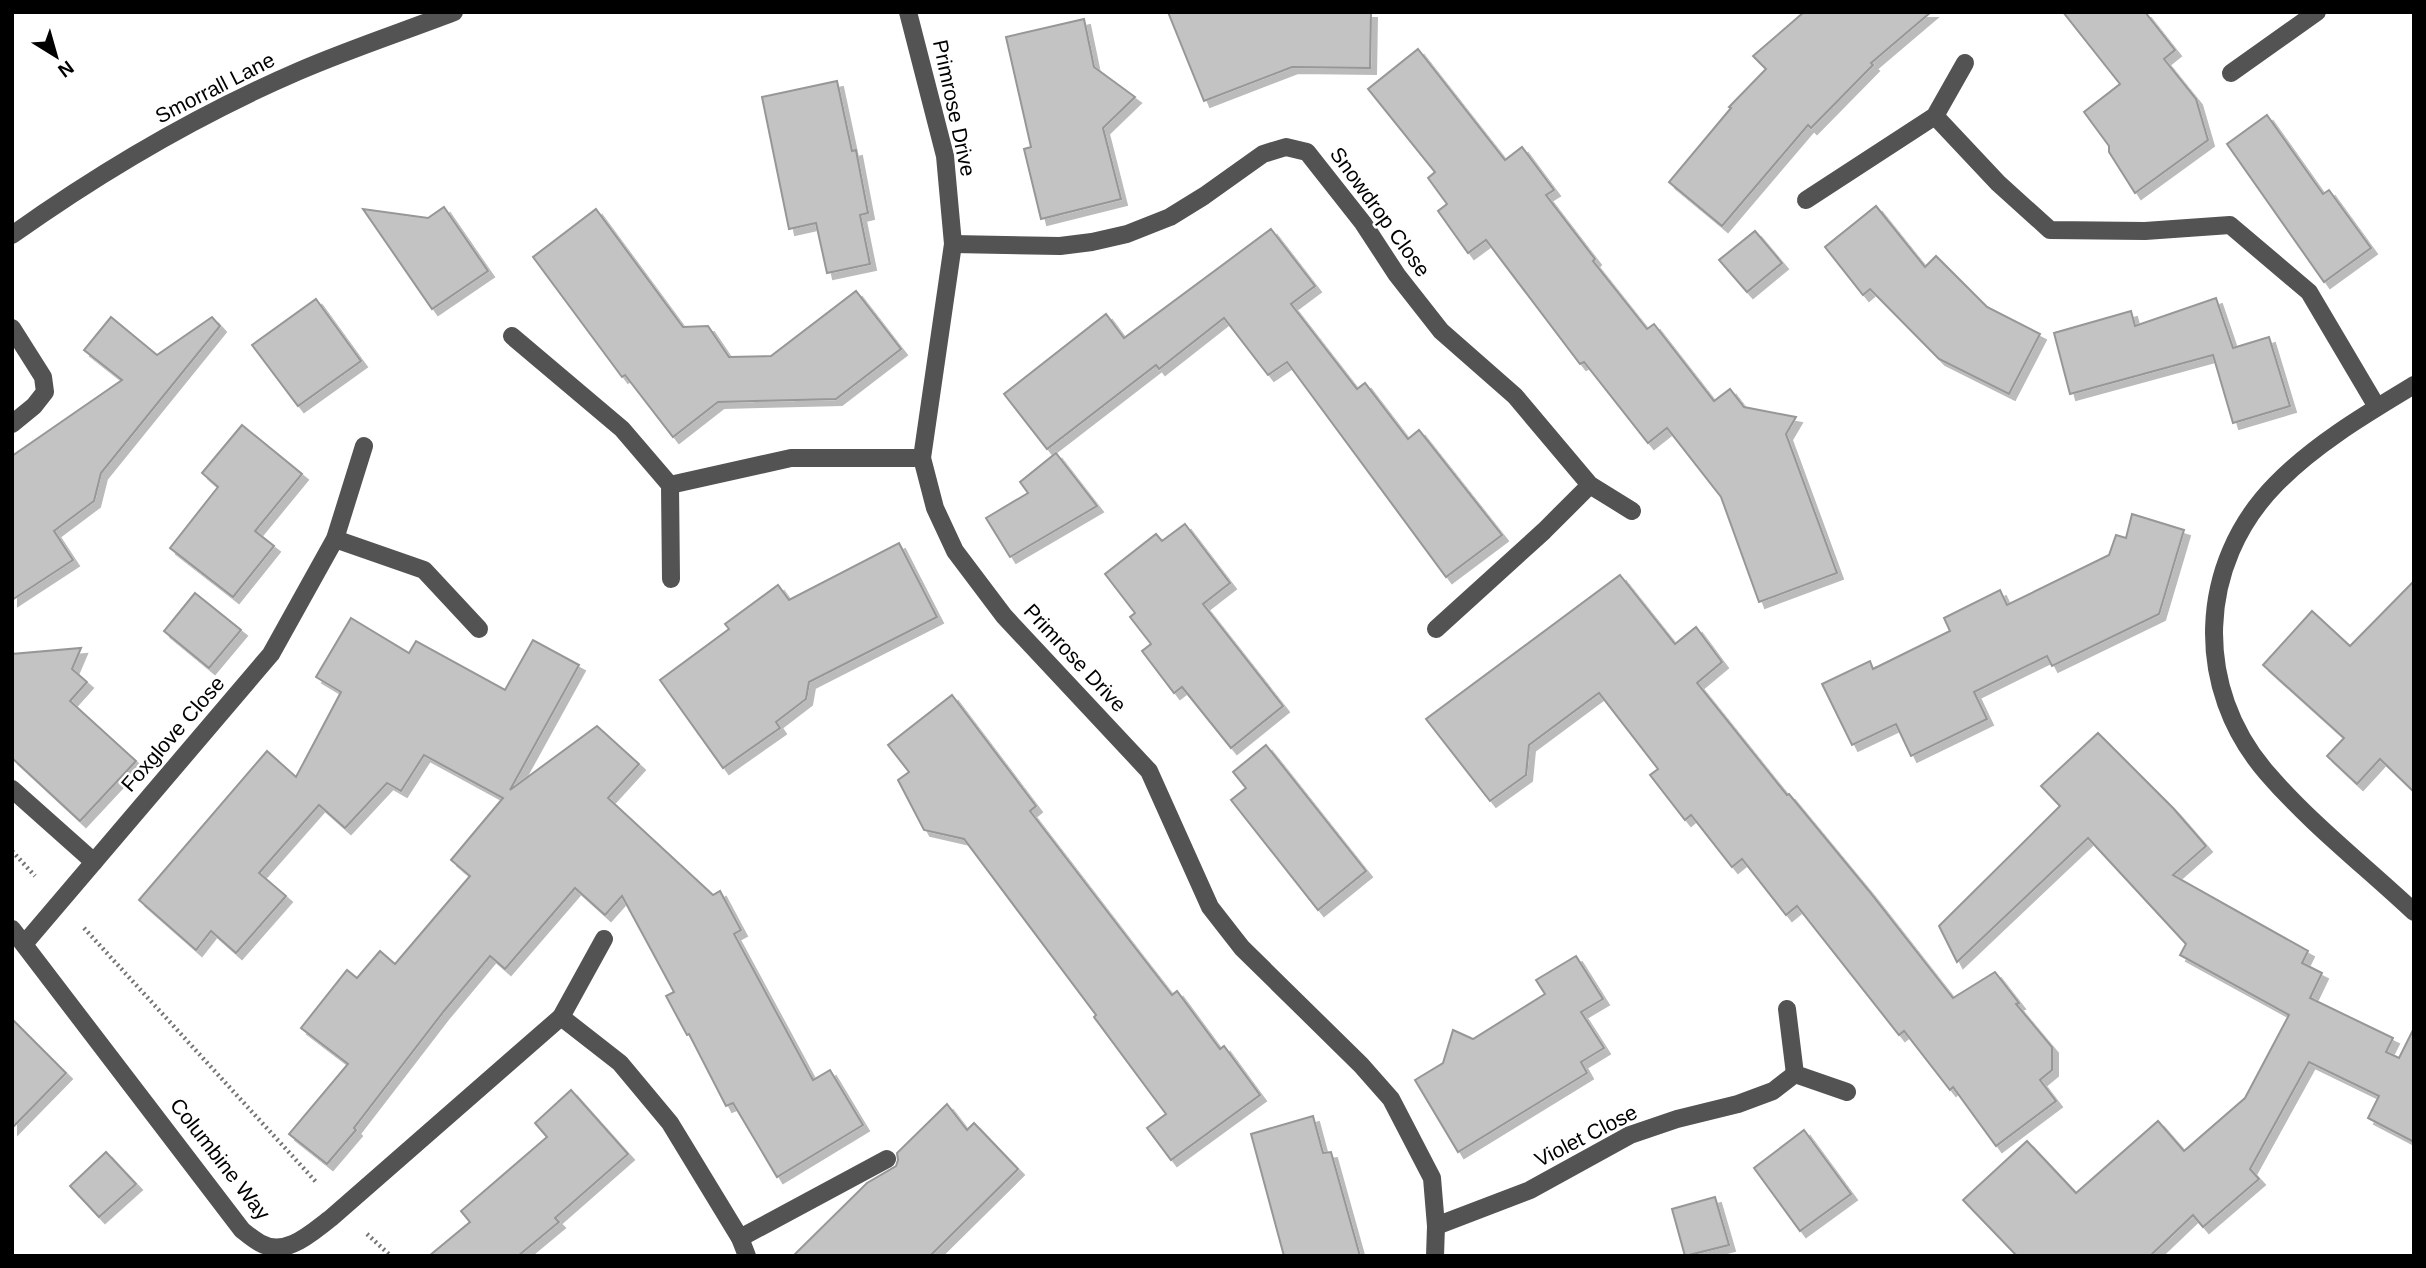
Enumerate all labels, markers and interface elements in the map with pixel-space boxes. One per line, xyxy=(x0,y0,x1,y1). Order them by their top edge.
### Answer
north arrow xyxy=(21,21,91,91)
street label: Primrose Drive xyxy=(929,38,980,178)
street label: Smorrall Lane xyxy=(151,48,278,127)
text: N xyxy=(54,57,78,82)
street label: Snowdrop Close xyxy=(1326,143,1435,281)
street label: Primrose Drive xyxy=(1020,599,1131,716)
street label: Foxglove Close xyxy=(116,672,229,796)
street label: Columbine Way xyxy=(166,1094,275,1224)
street label: Violet Close xyxy=(1531,1100,1641,1171)

